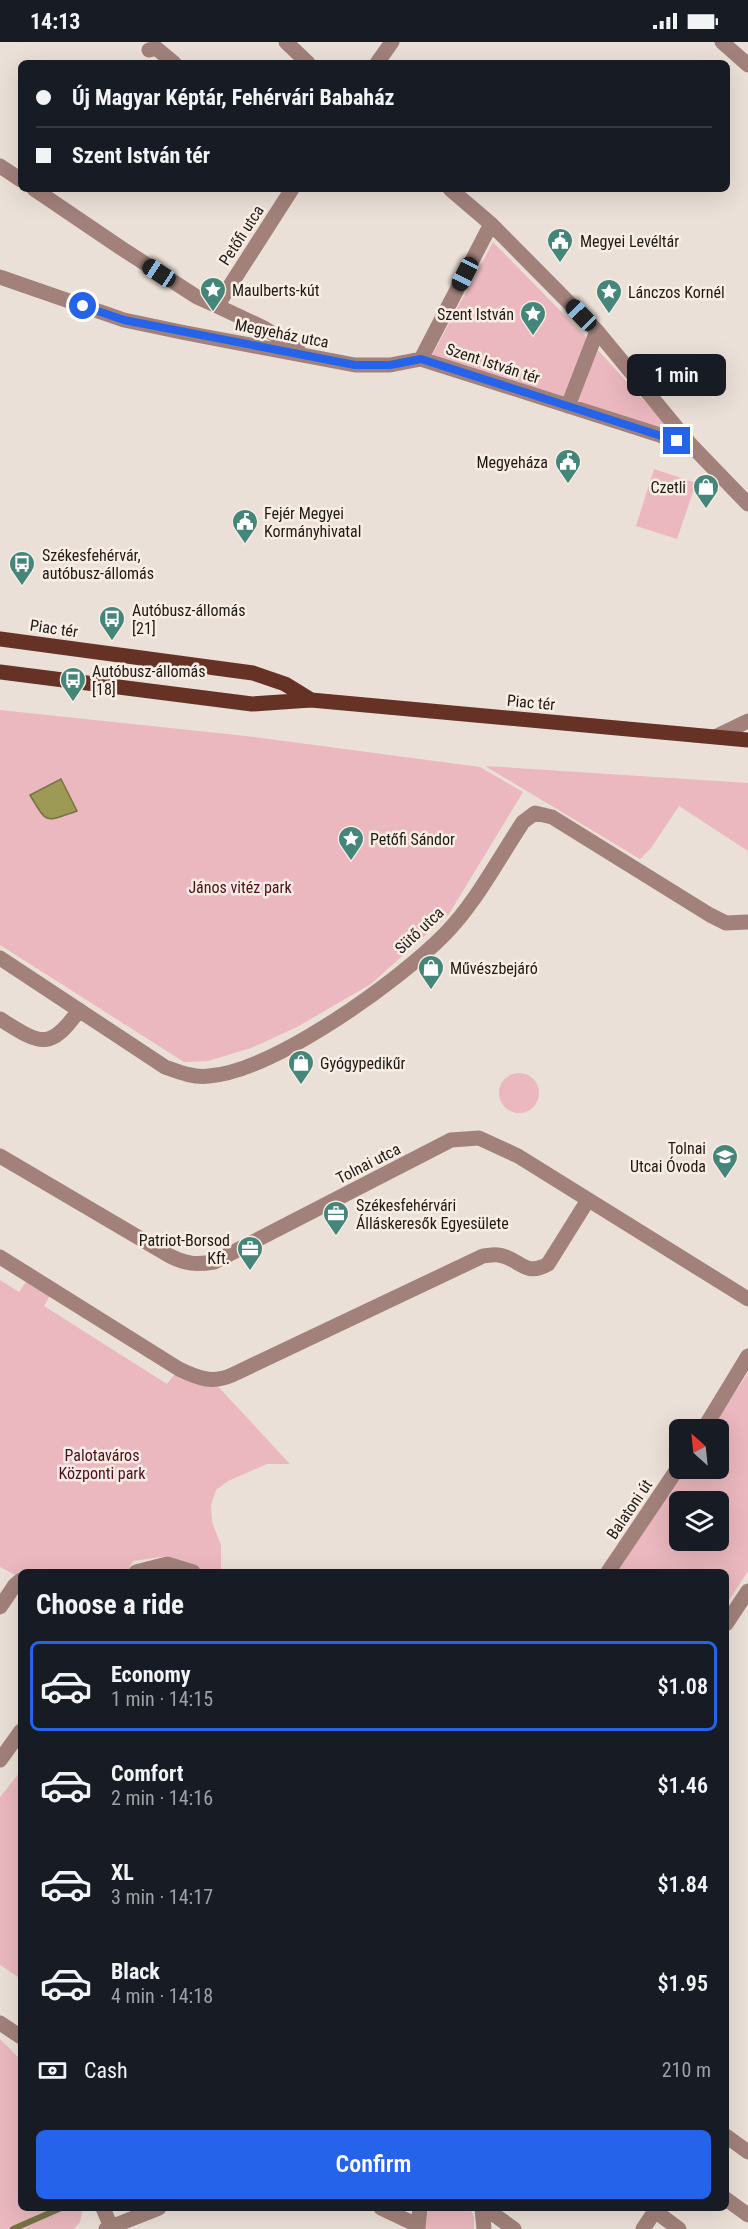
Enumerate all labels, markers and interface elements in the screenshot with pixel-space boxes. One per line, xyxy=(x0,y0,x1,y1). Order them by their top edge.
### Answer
text: 14:13 xyxy=(30,9,81,34)
text: Új Magyar Képtár, Fehérvári Babaház xyxy=(72,85,395,110)
text: Szent István tér xyxy=(72,143,210,168)
street label: Petőfi utca xyxy=(215,202,268,269)
public building icon: Megyei Levéltár xyxy=(545,226,575,264)
place label: Megyei Levéltár xyxy=(580,232,679,251)
car xyxy=(449,254,481,294)
car xyxy=(139,256,179,290)
place icon: Maulberts-kút xyxy=(198,275,228,313)
place icon: Lánczos Kornél xyxy=(594,277,624,315)
place label: Maulberts-kút xyxy=(232,281,320,300)
place label: Lánczos Kornél xyxy=(628,283,725,302)
route start xyxy=(69,292,96,319)
car xyxy=(562,296,600,334)
place icon: Szent István xyxy=(518,299,548,337)
place label: Szent István xyxy=(437,305,514,324)
street label: Megyeház utca xyxy=(233,315,330,352)
street label: Szent István tér xyxy=(443,339,542,388)
callout: 1 min xyxy=(628,354,726,396)
text: 1 min xyxy=(654,363,699,387)
route end xyxy=(663,427,690,454)
public building icon: Megyeháza xyxy=(553,447,583,485)
place label: Megyeháza xyxy=(476,453,548,472)
shop icon: Czetli xyxy=(691,472,721,510)
place label: Czetli xyxy=(650,478,686,497)
place label: Fejér Megyei Kormányhivatal xyxy=(264,504,361,541)
public building icon: Fejér Megyei Kormányhivatal xyxy=(230,507,260,545)
place label: Székesfehérvár, autóbusz-állomás xyxy=(42,546,154,583)
bus stop icon: Székesfehérvár, autóbusz-állomás xyxy=(7,549,37,587)
place label: Autóbusz-állomás [21] xyxy=(132,601,245,638)
bus stop icon: Autóbusz-állomás [21] xyxy=(97,604,127,642)
street label: Piac tér xyxy=(29,616,79,641)
place label: Autóbusz-állomás [18] xyxy=(92,662,205,699)
bus stop icon: Autóbusz-állomás [18] xyxy=(58,665,88,703)
street label: Piac tér xyxy=(506,691,556,714)
place icon: Petőfi Sándor xyxy=(336,824,366,862)
place label: Petőfi Sándor xyxy=(370,830,455,849)
park label: János vitéz park xyxy=(188,878,292,897)
street label: Sütő utca xyxy=(391,903,448,958)
shop icon: Művészbejáró xyxy=(416,953,446,991)
place label: Művészbejáró xyxy=(450,959,538,978)
shop icon: Gyógypedikűr xyxy=(286,1048,316,1086)
place label: Gyógypedikűr xyxy=(320,1054,406,1073)
street label: Tolnai utca xyxy=(333,1139,404,1188)
place label: Tolnai Utcai Óvoda xyxy=(630,1139,706,1176)
school or university icon: Tolnai Utcai Óvoda xyxy=(710,1142,740,1180)
place label: Székesfehérvári Álláskeresők Egyesülete xyxy=(356,1196,509,1233)
office icon: Székesfehérvári Álláskeresők Egyesülete xyxy=(321,1199,351,1237)
place label: Patriot-Borsod Kft. xyxy=(139,1231,230,1268)
office icon: Patriot-Borsod Kft. xyxy=(235,1234,265,1272)
north arrow xyxy=(669,1419,729,1479)
map controls xyxy=(669,1419,729,1551)
park label: Palotaváros Központi park xyxy=(59,1446,146,1483)
street label: Balatoni út xyxy=(603,1476,656,1543)
button: layers xyxy=(669,1491,729,1551)
text: Choose a ride xyxy=(36,1589,184,1621)
icon: car xyxy=(39,1659,93,1713)
text: Economy xyxy=(111,1662,191,1687)
text: $1.08 xyxy=(657,1674,708,1699)
text: 1 min · 14:15 xyxy=(111,1687,213,1711)
icon: car xyxy=(39,1758,93,1812)
text: Comfort xyxy=(111,1761,184,1786)
text: $1.46 xyxy=(657,1773,708,1798)
text: 2 min · 14:16 xyxy=(111,1786,213,1810)
icon: car xyxy=(39,1857,93,1911)
text: XL xyxy=(111,1860,134,1885)
text: $1.84 xyxy=(657,1872,708,1897)
text: 3 min · 14:17 xyxy=(111,1885,213,1909)
icon: car xyxy=(39,1956,93,2010)
text: Black xyxy=(111,1959,160,1984)
text: $1.95 xyxy=(657,1971,708,1996)
text: 4 min · 14:18 xyxy=(111,1984,213,2008)
icon: cash xyxy=(36,2054,69,2087)
text: Cash xyxy=(84,2058,128,2083)
text: 210 m xyxy=(662,2058,711,2082)
button: Confirm xyxy=(36,2130,711,2199)

